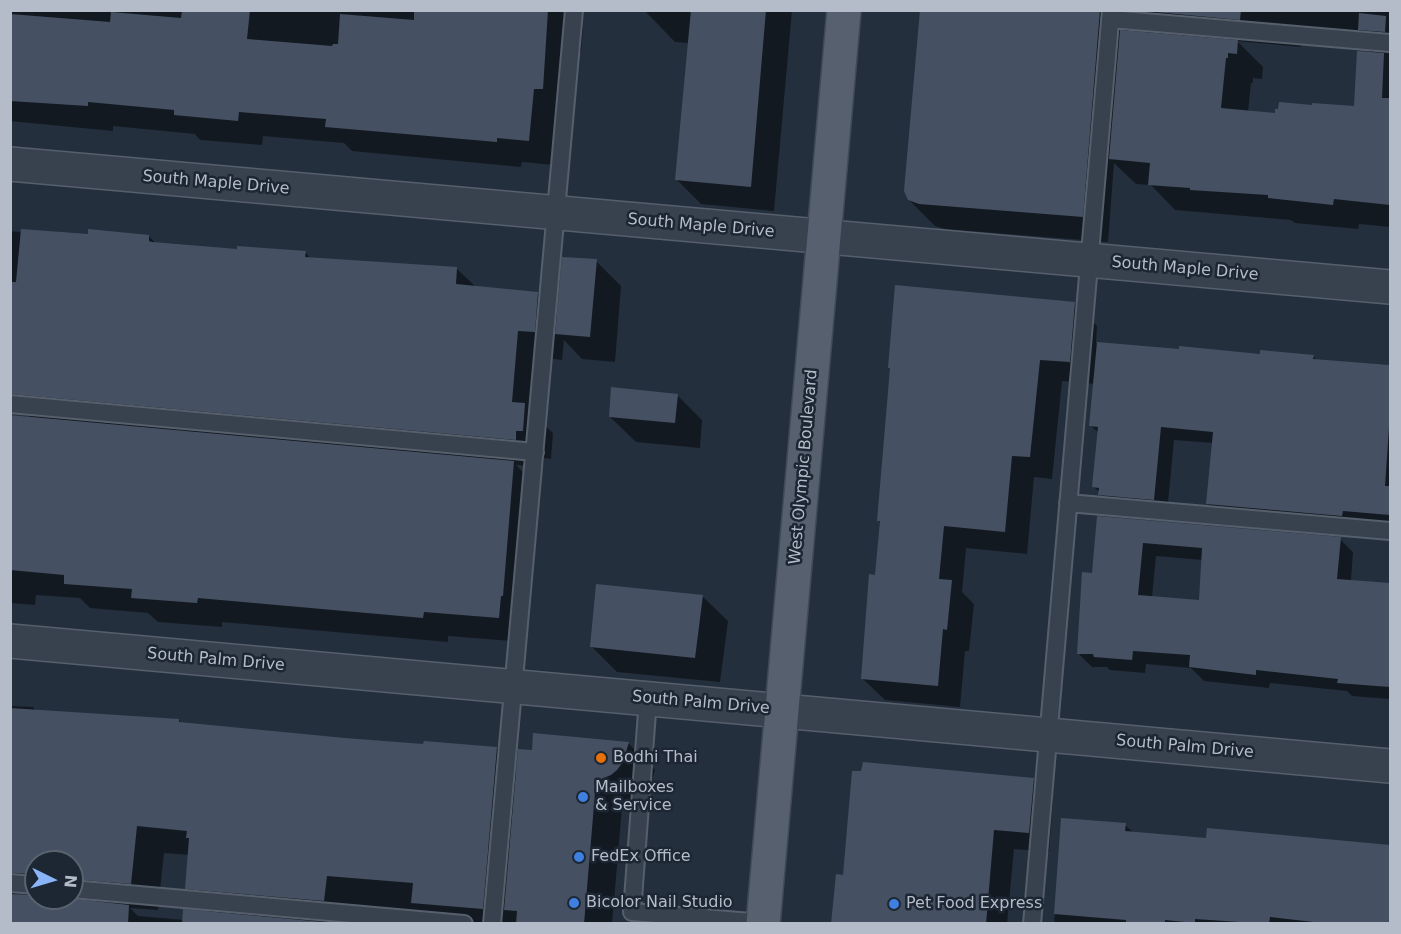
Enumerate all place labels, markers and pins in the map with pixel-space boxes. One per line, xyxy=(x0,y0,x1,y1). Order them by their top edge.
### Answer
place label: Bodhi Thai xyxy=(613,748,698,768)
marker: Bodhi Thai xyxy=(594,751,608,765)
place label: Mailboxes & Service xyxy=(595,778,674,816)
marker: Mailboxes & Service xyxy=(576,790,590,804)
place label: FedEx Office xyxy=(591,847,691,867)
marker: FedEx Office xyxy=(572,850,586,864)
place label: Bicolor Nail Studio xyxy=(586,893,733,913)
place label: Pet Food Express xyxy=(906,894,1042,914)
marker: Bicolor Nail Studio xyxy=(567,896,581,910)
marker: Pet Food Express xyxy=(887,897,901,911)

